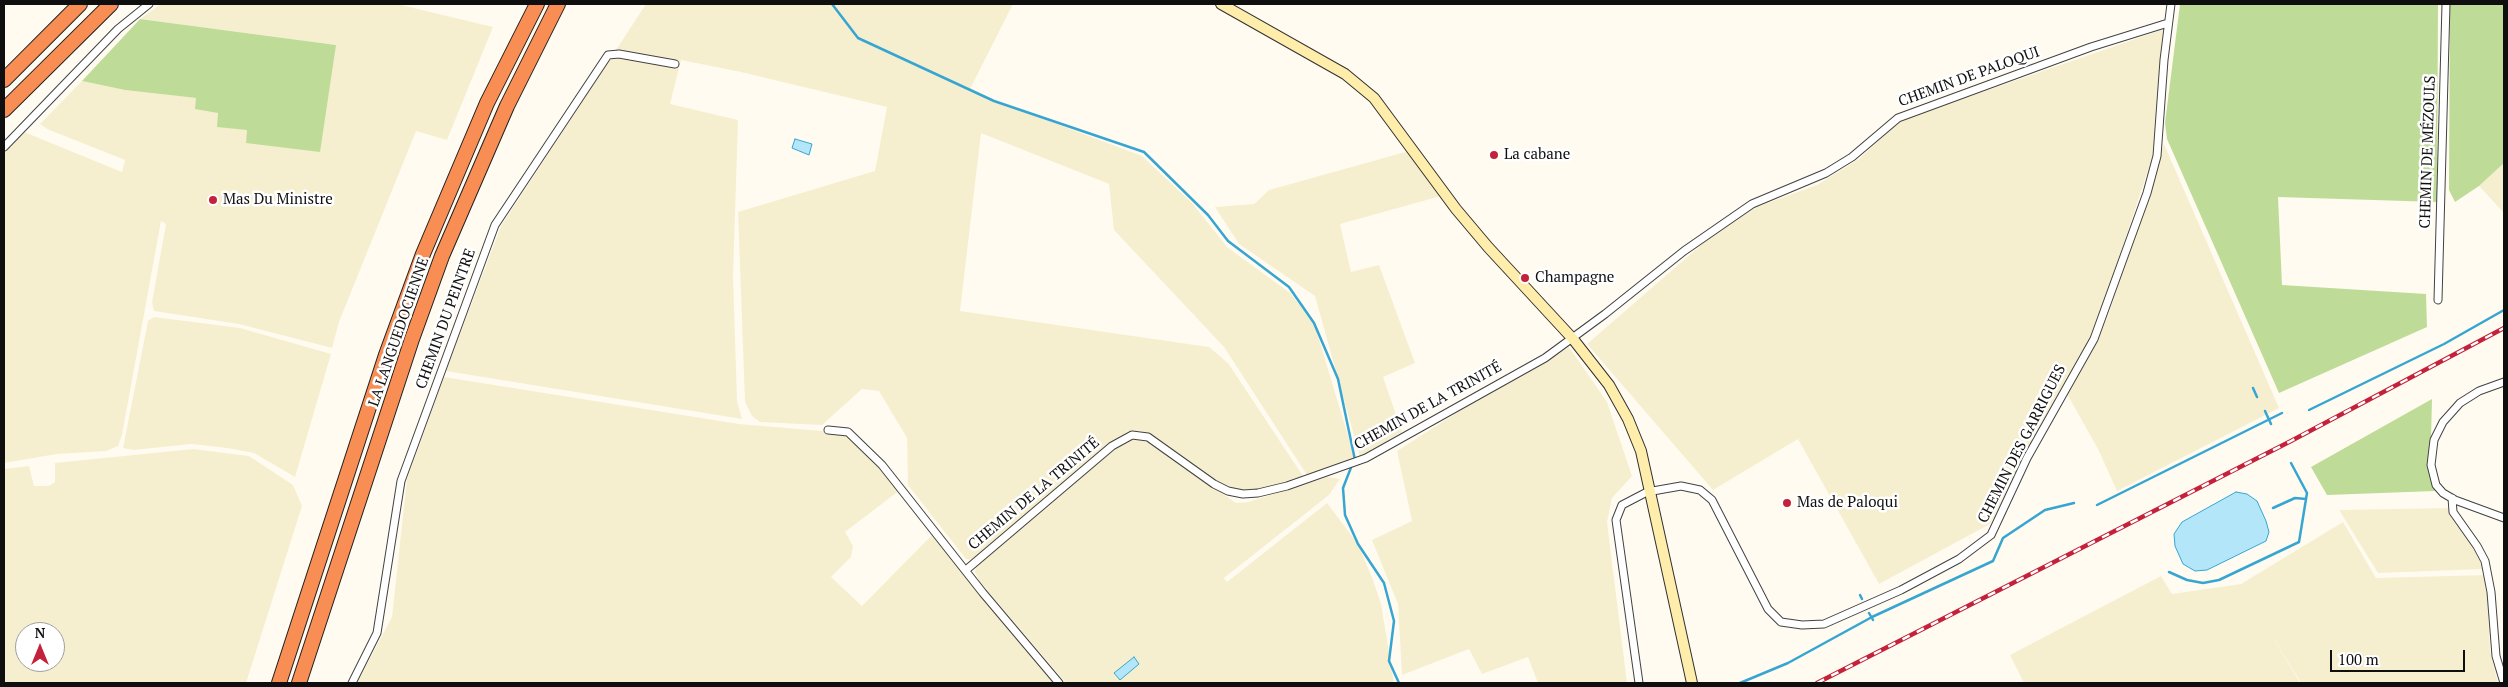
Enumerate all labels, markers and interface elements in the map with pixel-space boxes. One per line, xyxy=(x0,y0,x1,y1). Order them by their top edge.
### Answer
street label: CHEMIN DE PALOQUI xyxy=(1896,43,2042,111)
street label: CHEMIN DE MÉZOULS xyxy=(2416,75,2440,229)
place label: La cabane xyxy=(1504,146,1570,164)
marker: La cabane xyxy=(1488,149,1500,161)
place label: Mas Du Ministre xyxy=(223,191,333,209)
marker: Mas Du Ministre xyxy=(207,194,219,206)
street label: CHEMIN DU PEINTRE xyxy=(412,246,480,392)
street label: LA LANGUEDOCIENNE xyxy=(365,255,433,409)
place label: Champagne xyxy=(1535,269,1614,287)
marker: Champagne xyxy=(1519,272,1531,284)
street label: CHEMIN DE LA TRINITÉ xyxy=(1351,358,1505,454)
street label: CHEMIN DES GARRIGUES xyxy=(1974,362,2070,526)
street label: CHEMIN DE LA TRINITÉ xyxy=(965,434,1103,554)
place label: Mas de Paloqui xyxy=(1797,494,1898,512)
marker: Mas de Paloqui xyxy=(1781,497,1793,509)
north arrow xyxy=(15,622,65,672)
text: N xyxy=(35,623,45,642)
scale bar xyxy=(2333,640,2468,672)
text: 100 m xyxy=(2338,649,2379,669)

